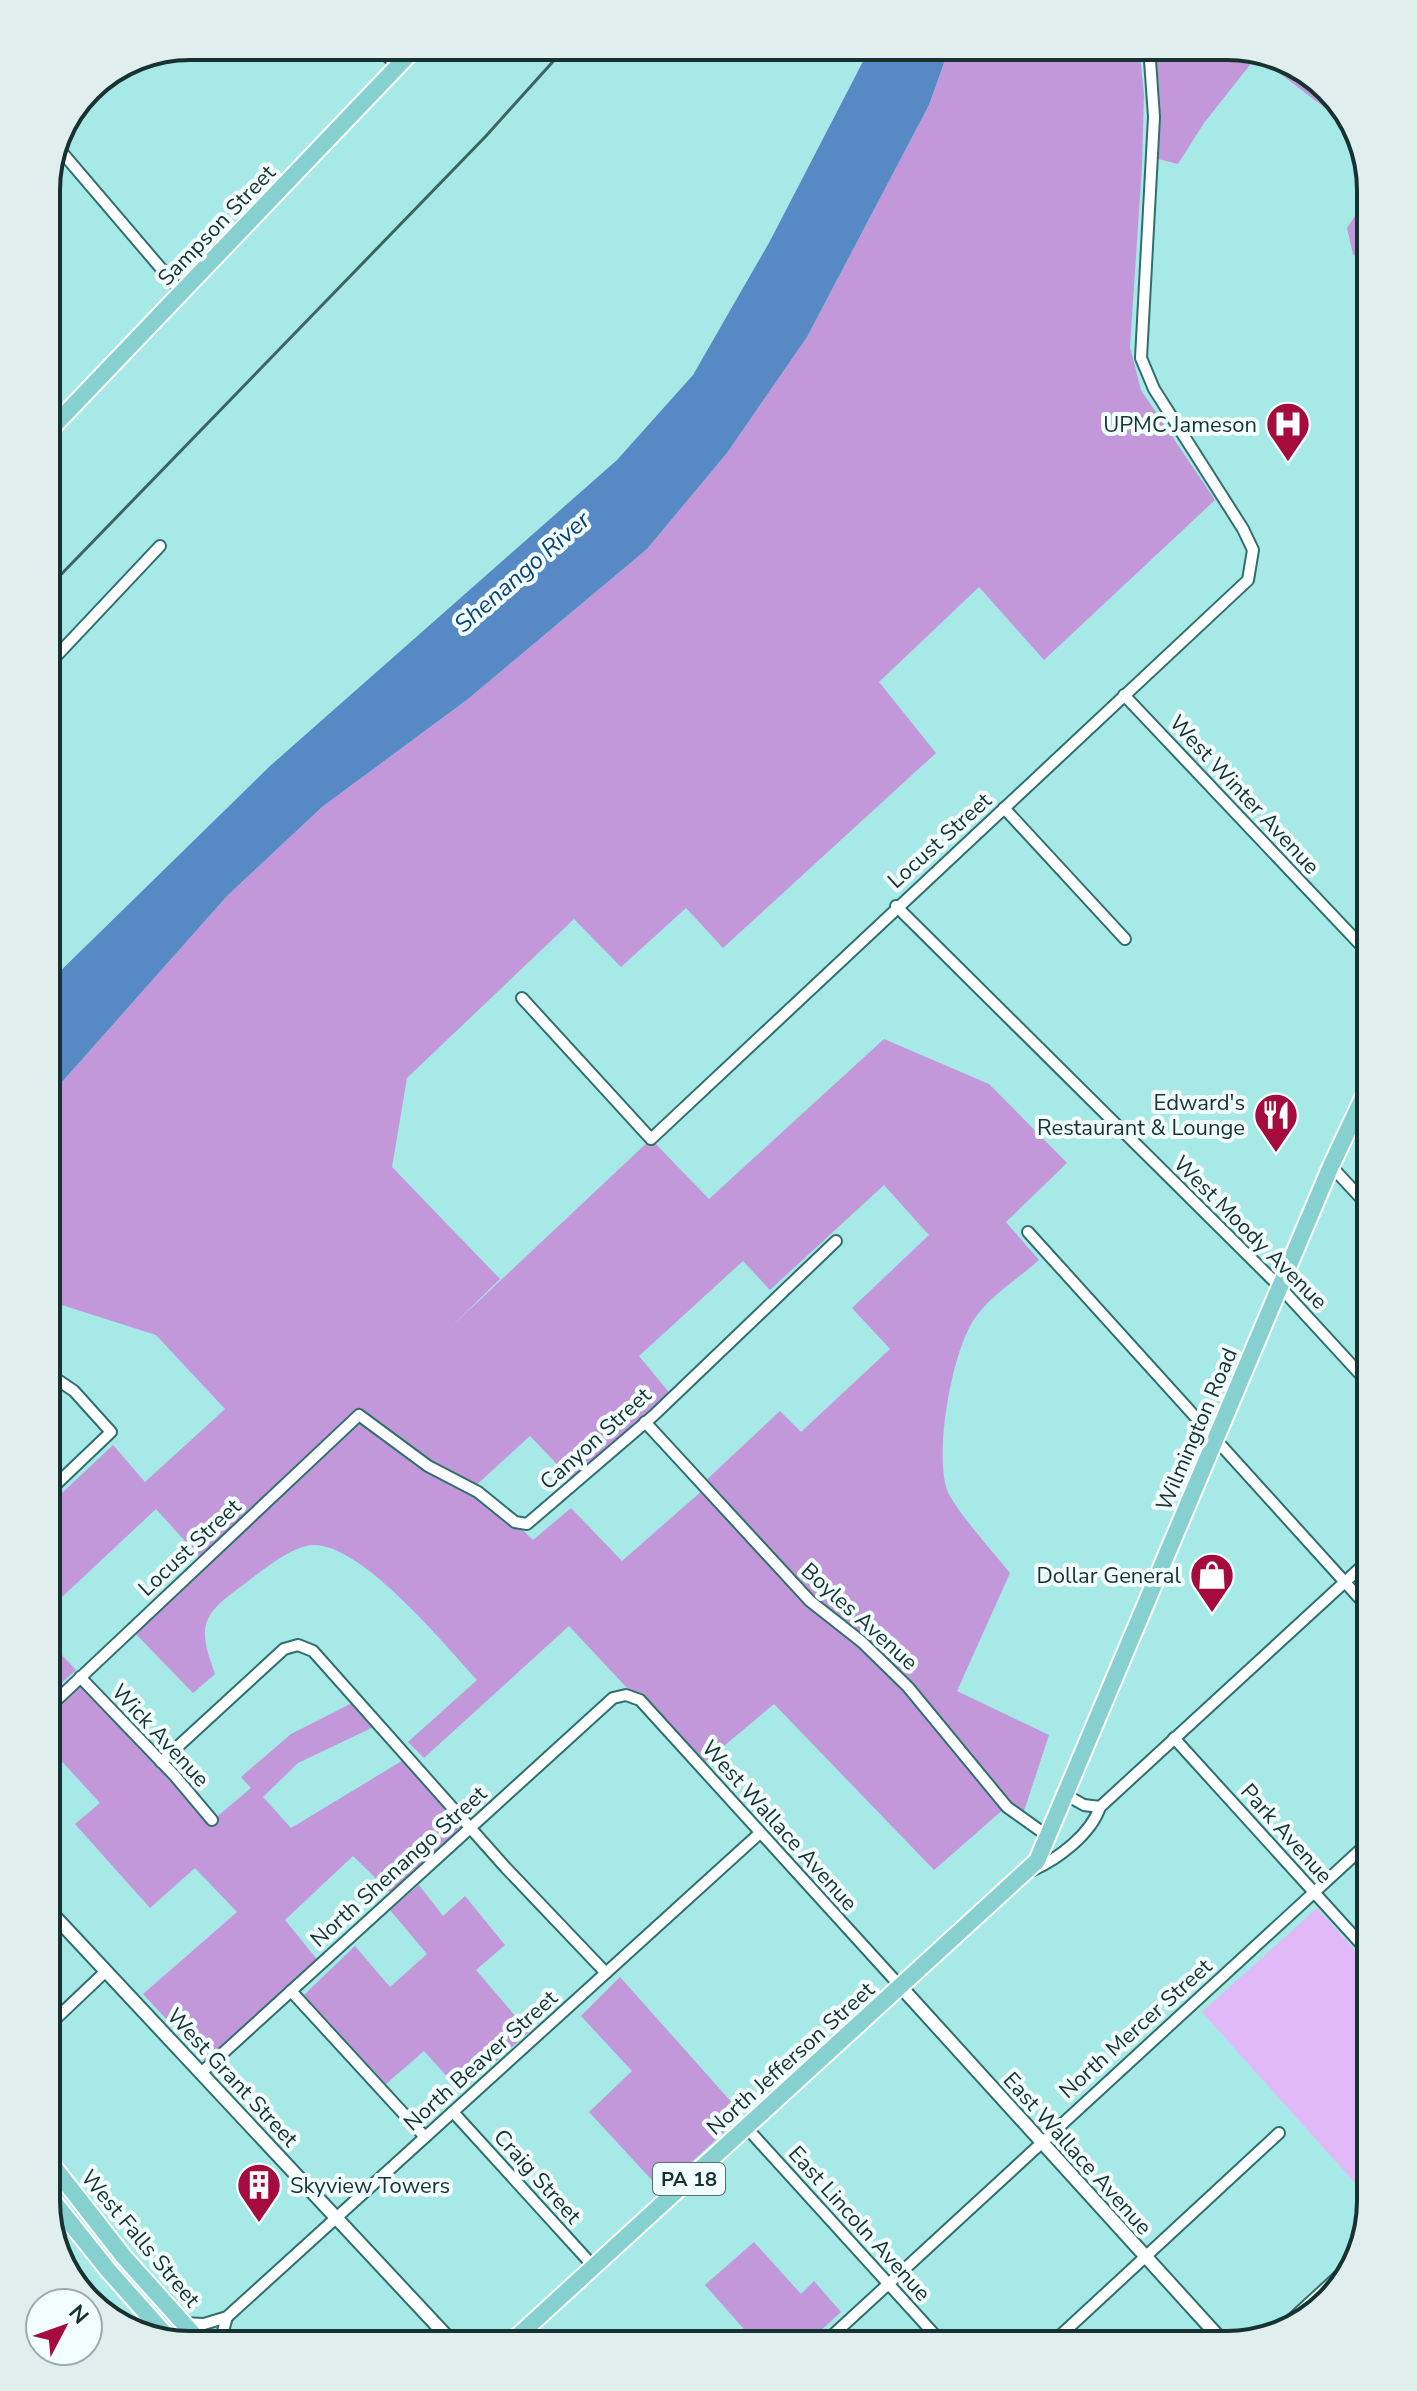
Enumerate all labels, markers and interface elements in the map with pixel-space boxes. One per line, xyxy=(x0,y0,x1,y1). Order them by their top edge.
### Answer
street label: Sampson Street xyxy=(151,158,283,293)
hospital icon: UPMC Jameson xyxy=(1264,400,1312,463)
place label: UPMC Jameson xyxy=(1103,410,1257,440)
water label: Shenango River xyxy=(447,503,598,640)
street label: West Winter Avenue xyxy=(1162,708,1326,881)
street label: Locust Street xyxy=(881,786,998,896)
place label: Edward's Restaurant & Lounge xyxy=(1037,1088,1245,1143)
restaurant icon: Edward's Restaurant & Lounge xyxy=(1252,1091,1300,1154)
street label: West Moody Avenue xyxy=(1167,1149,1334,1316)
street label: Wilmington Road xyxy=(1149,1343,1245,1515)
street label: Canyon Street xyxy=(534,1381,658,1497)
street label: Locust Street xyxy=(132,1492,248,1603)
shop icon: Dollar General xyxy=(1188,1551,1236,1614)
street label: Boyles Avenue xyxy=(794,1556,924,1677)
place label: Dollar General xyxy=(1036,1561,1181,1591)
street label: Wick Avenue xyxy=(105,1678,216,1794)
street label: West Wallace Avenue xyxy=(695,1734,864,1917)
street label: Park Avenue xyxy=(1233,1777,1339,1890)
street label: North Shenango Street xyxy=(304,1779,494,1954)
street label: North Mercer Street xyxy=(1053,1952,1219,2106)
street label: North Jefferson Street xyxy=(700,1975,881,2142)
street label: North Beaver Street xyxy=(397,1983,564,2138)
street label: West Grant Street xyxy=(160,2002,305,2154)
street label: East Wallace Avenue xyxy=(996,2066,1159,2242)
street label: Craig Street xyxy=(487,2123,588,2231)
street label: East Lincoln Avenue xyxy=(781,2140,937,2308)
building icon: Skyview Towers xyxy=(235,2161,283,2224)
road number: PA 18 xyxy=(653,2163,725,2195)
street label: West Falls Street xyxy=(74,2164,207,2314)
place label: Skyview Towers xyxy=(290,2171,450,2201)
north arrow xyxy=(24,2287,104,2367)
text: N xyxy=(62,2298,95,2331)

